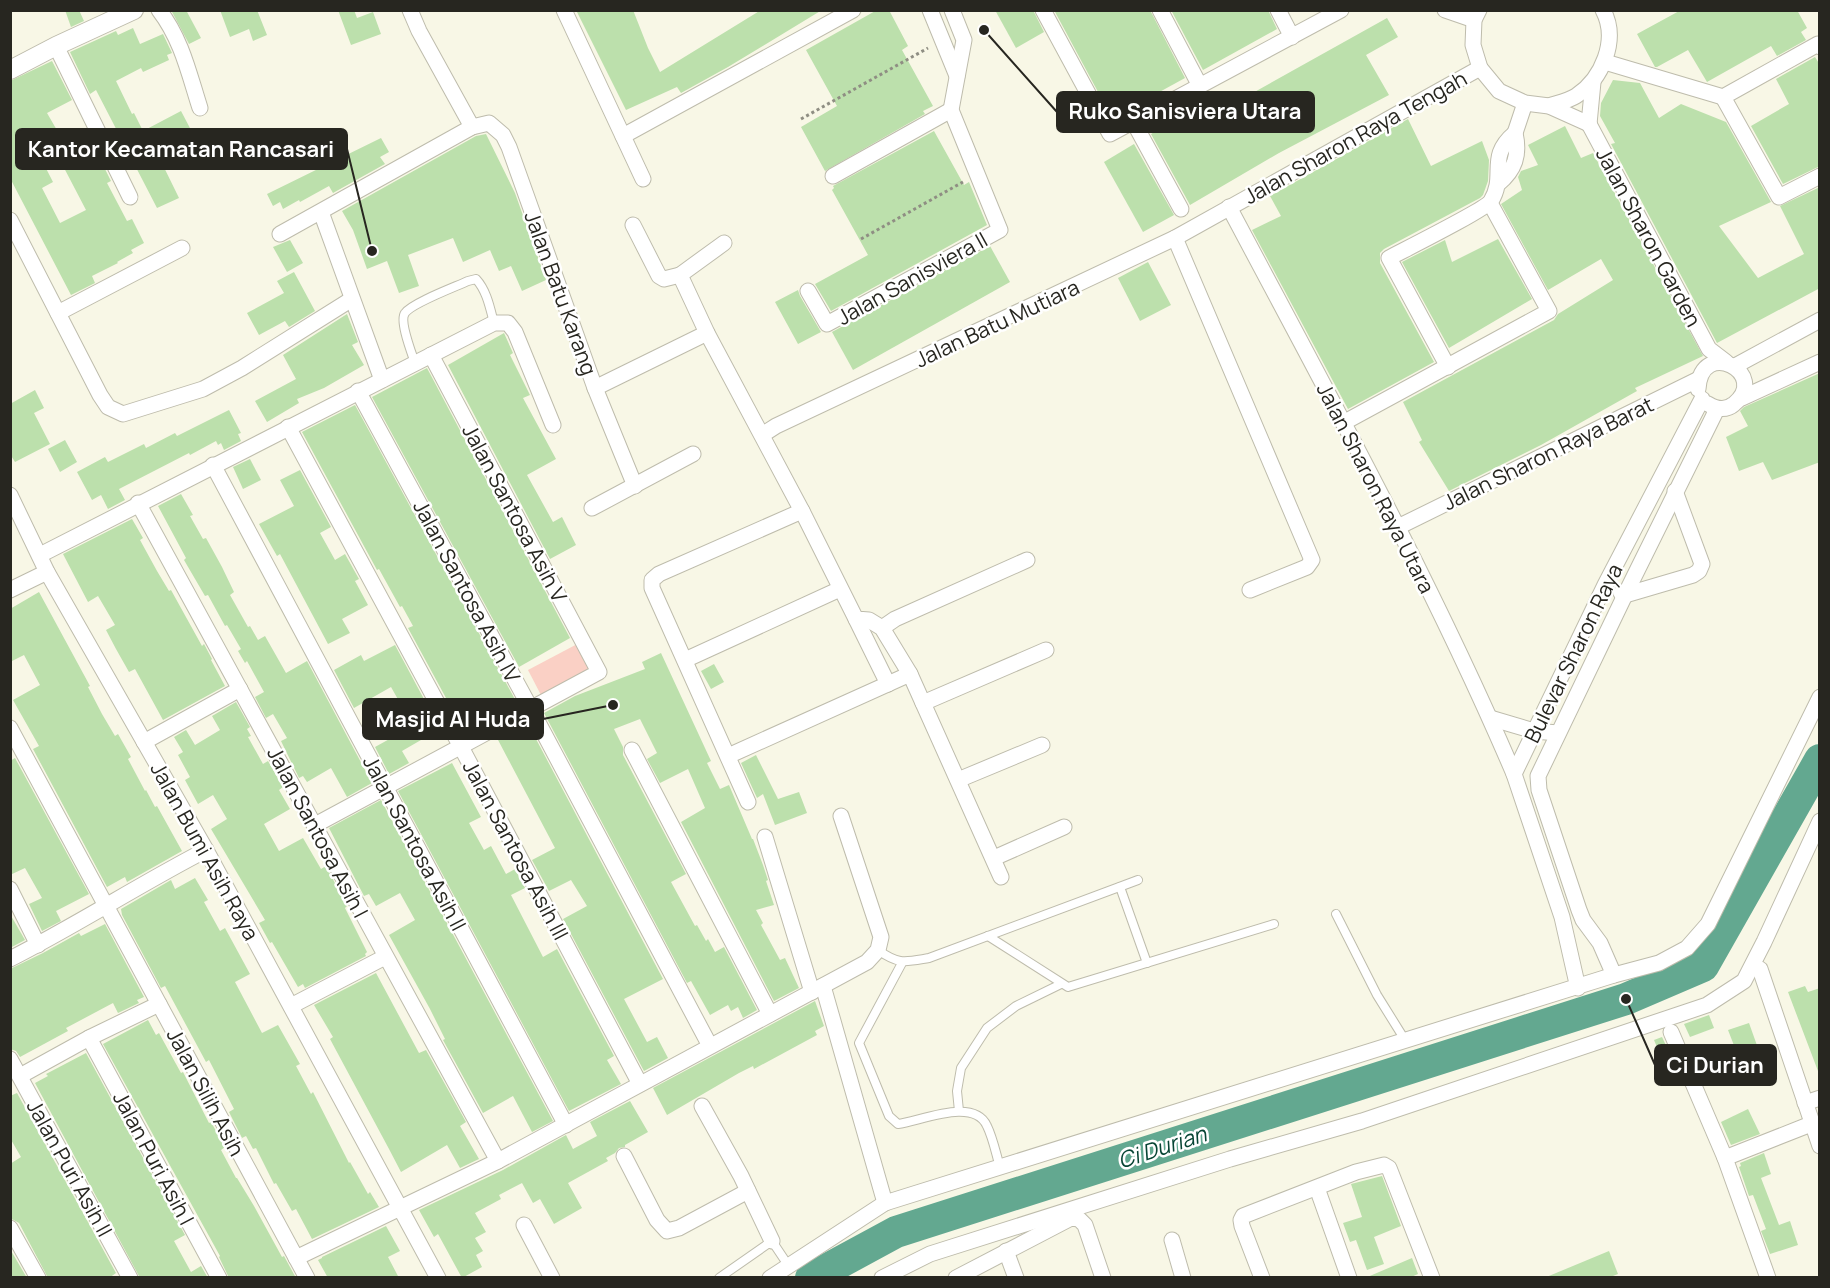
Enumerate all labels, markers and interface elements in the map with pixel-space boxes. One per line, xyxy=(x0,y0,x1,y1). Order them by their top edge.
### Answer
street label: Jalan Sharon Raya Tengah xyxy=(1239,64,1471,210)
callout: Ruko Sanisviera Utara xyxy=(1057,92,1314,132)
text: Ruko Sanisviera Utara xyxy=(1069,96,1301,126)
callout: Kantor Kecamatan Rancasari xyxy=(16,129,347,169)
text: Kantor Kecamatan Rancasari xyxy=(28,134,334,164)
street label: Jalan Sharon Garden xyxy=(1590,143,1708,331)
street label: Jalan Batu Karang xyxy=(518,207,604,379)
street label: Jalan Sanisviera II xyxy=(832,225,992,331)
street label: Jalan Batu Mutiara xyxy=(910,273,1084,373)
street label: Jalan Sharon Raya Utara xyxy=(1311,378,1441,598)
street label: Jalan Sharon Raya Barat xyxy=(1438,390,1658,516)
street label: Jalan Santosa Asih V xyxy=(456,419,574,607)
street label: Jalan Santosa Asih IV xyxy=(407,495,527,687)
street label: Bulevar Sharon Raya xyxy=(1518,559,1628,747)
callout: Masjid Al Huda xyxy=(363,699,543,739)
text: Masjid Al Huda xyxy=(375,704,531,734)
street label: Jalan Santosa Asih I xyxy=(261,742,375,922)
street label: Jalan Santosa Asih II xyxy=(357,750,473,936)
street label: Jalan Santosa Asih III xyxy=(457,755,575,945)
street label: Jalan Bumi Asih Raya xyxy=(144,757,266,945)
street label: Jalan Silih Asih xyxy=(161,1023,251,1161)
callout: Ci Durian xyxy=(1655,1045,1776,1085)
text: Ci Durian xyxy=(1666,1050,1764,1080)
street label: Jalan Puri Asih I xyxy=(107,1086,201,1230)
street label: Jalan Puri Asih II xyxy=(21,1095,119,1241)
water label: Ci Durian xyxy=(1114,1118,1211,1175)

